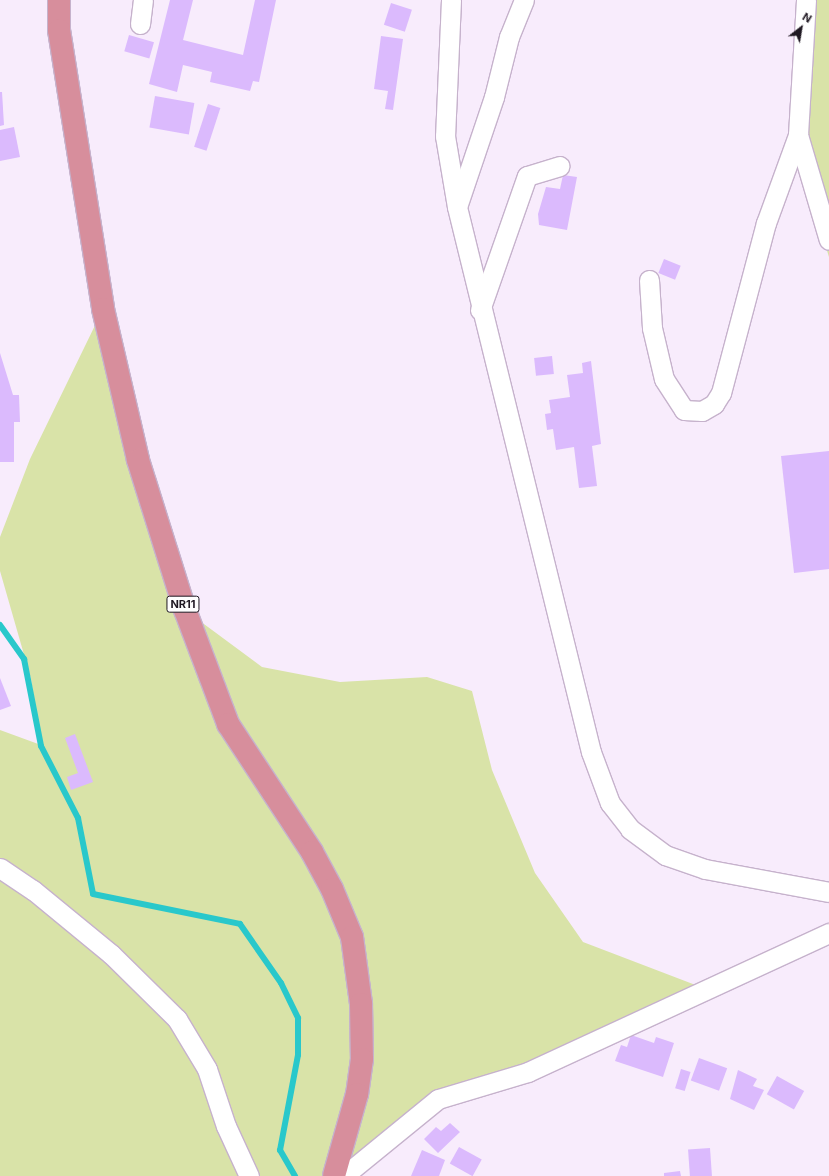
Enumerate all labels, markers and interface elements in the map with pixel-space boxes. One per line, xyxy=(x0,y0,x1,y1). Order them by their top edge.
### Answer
north arrow xyxy=(781,8,821,48)
text: N xyxy=(800,10,814,26)
road number: NR11 xyxy=(166,595,200,613)

